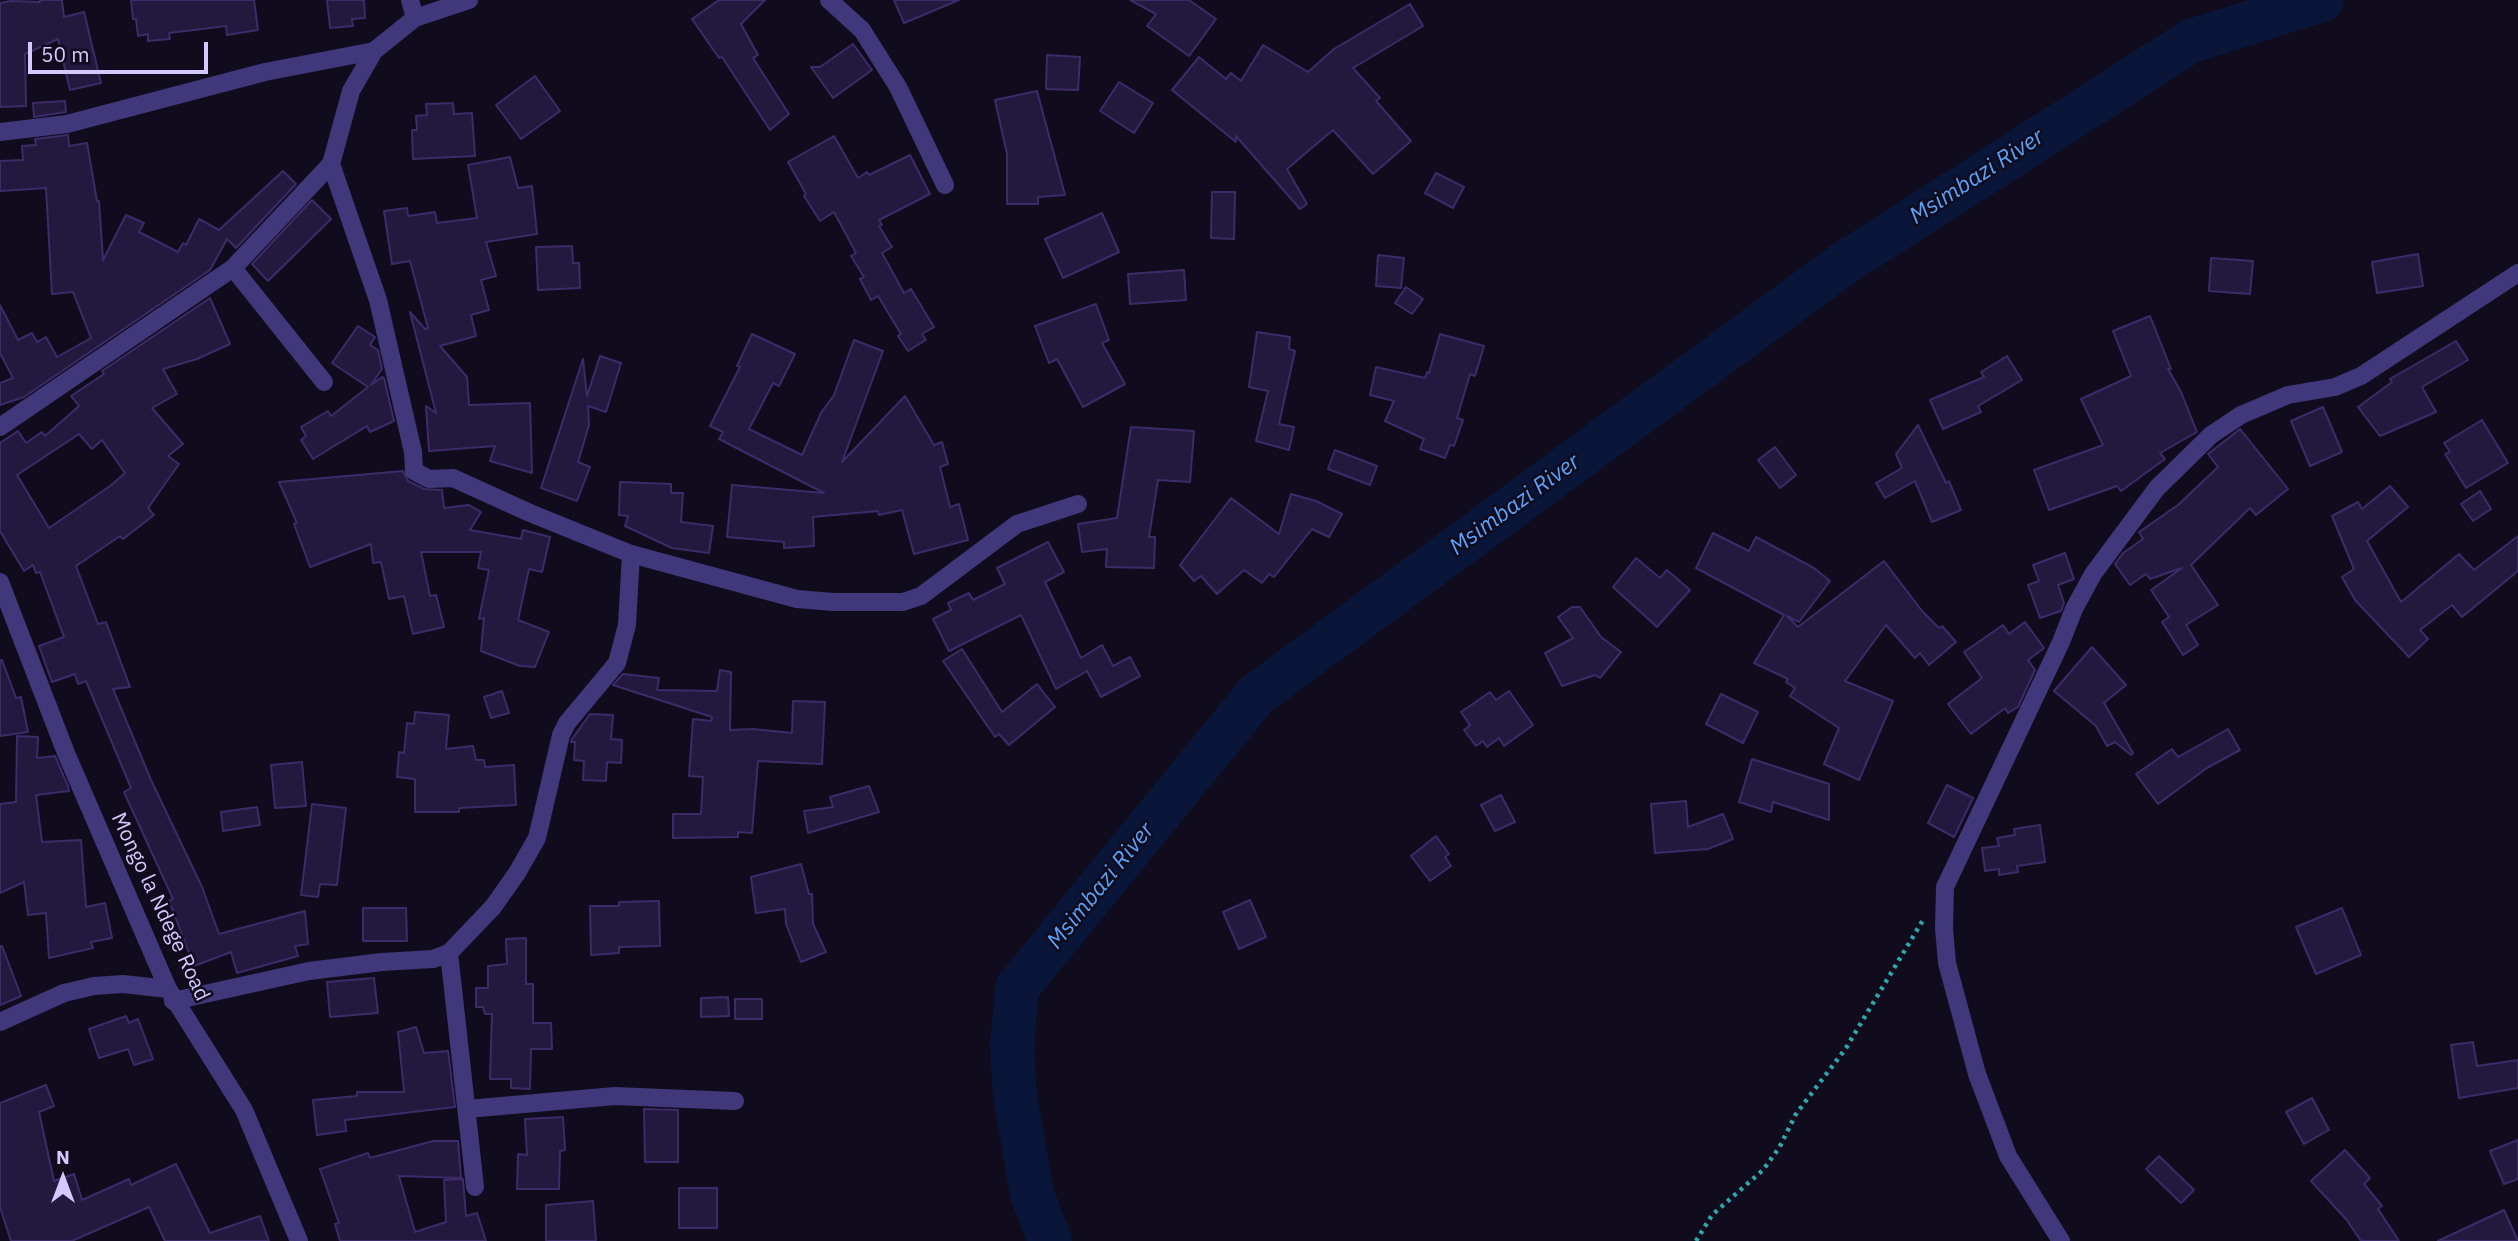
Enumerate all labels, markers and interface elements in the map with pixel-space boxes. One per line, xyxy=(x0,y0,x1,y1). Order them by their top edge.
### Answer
scale bar xyxy=(32,28,212,72)
text: 50 m xyxy=(41,40,90,68)
water label: Msimbazi River xyxy=(1905,123,2049,231)
water label: Msimbazi River xyxy=(1444,448,1586,562)
street label: Mongo la Ndege Road xyxy=(105,809,215,1005)
water label: Msimbazi River xyxy=(1042,817,1160,955)
north arrow xyxy=(28,1143,98,1213)
text: N xyxy=(56,1145,70,1169)

